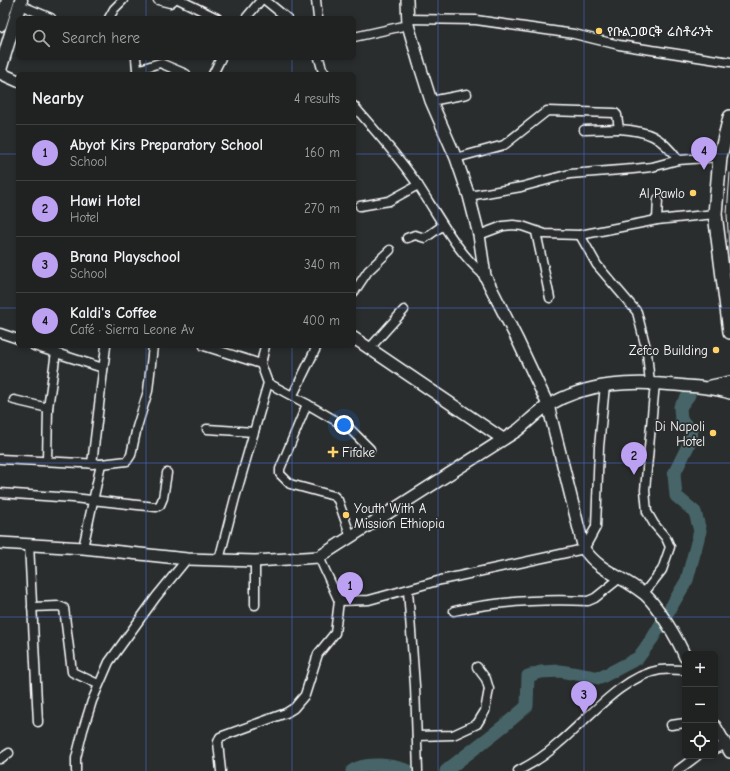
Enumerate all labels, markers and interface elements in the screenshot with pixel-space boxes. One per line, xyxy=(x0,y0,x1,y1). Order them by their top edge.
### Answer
search box xyxy=(16,16,356,60)
place label: የቡልጋወርቅ ሬስቶራንት xyxy=(607,24,713,39)
marker: የቡልጋወርቅ ሬስቶራንት xyxy=(594,26,604,36)
icon: search xyxy=(30,27,52,49)
text: Search here xyxy=(62,29,140,47)
text: Nearby xyxy=(32,89,83,108)
text: 4 results xyxy=(294,91,340,106)
text: Abyot Kirs Preparatory School xyxy=(70,136,263,154)
pin: 4 xyxy=(691,137,717,170)
text: 1 xyxy=(42,145,48,160)
text: 160 m xyxy=(305,145,340,160)
text: School xyxy=(70,154,107,169)
place label: Al Pawlo xyxy=(639,186,685,201)
marker: Al Pawlo xyxy=(688,188,698,198)
text: Hawi Hotel xyxy=(70,192,141,210)
text: 2 xyxy=(42,201,48,216)
text: 270 m xyxy=(304,201,340,216)
text: Hotel xyxy=(70,210,99,225)
text: Brana Playschool xyxy=(70,248,180,266)
text: 3 xyxy=(42,257,48,272)
text: 340 m xyxy=(304,257,340,272)
text: School xyxy=(70,266,107,281)
text: Kaldi's Coffee xyxy=(70,304,157,322)
text: 4 xyxy=(42,313,48,328)
text: 400 m xyxy=(303,313,340,328)
text: Café · Sierra Leone Av xyxy=(70,322,194,337)
place label: Zefco Building xyxy=(629,343,708,358)
marker: Zefco Building xyxy=(711,345,721,355)
your location xyxy=(334,415,354,435)
place label: Di Napoli Hotel xyxy=(655,419,705,449)
marker: Di Napoli Hotel xyxy=(708,428,718,438)
pin: 2 xyxy=(621,442,647,475)
place label: Fifake xyxy=(342,445,376,460)
marker: Fifake xyxy=(327,446,339,458)
place label: Youth With A Mission Ethiopia xyxy=(354,501,445,531)
marker: Youth With A Mission Ethiopia xyxy=(341,510,351,520)
pin: 1 xyxy=(337,572,363,605)
map controls xyxy=(682,651,718,759)
button: + xyxy=(682,651,718,687)
pin: 3 xyxy=(571,681,597,714)
button: − xyxy=(682,687,718,723)
button: locate xyxy=(682,723,718,759)

